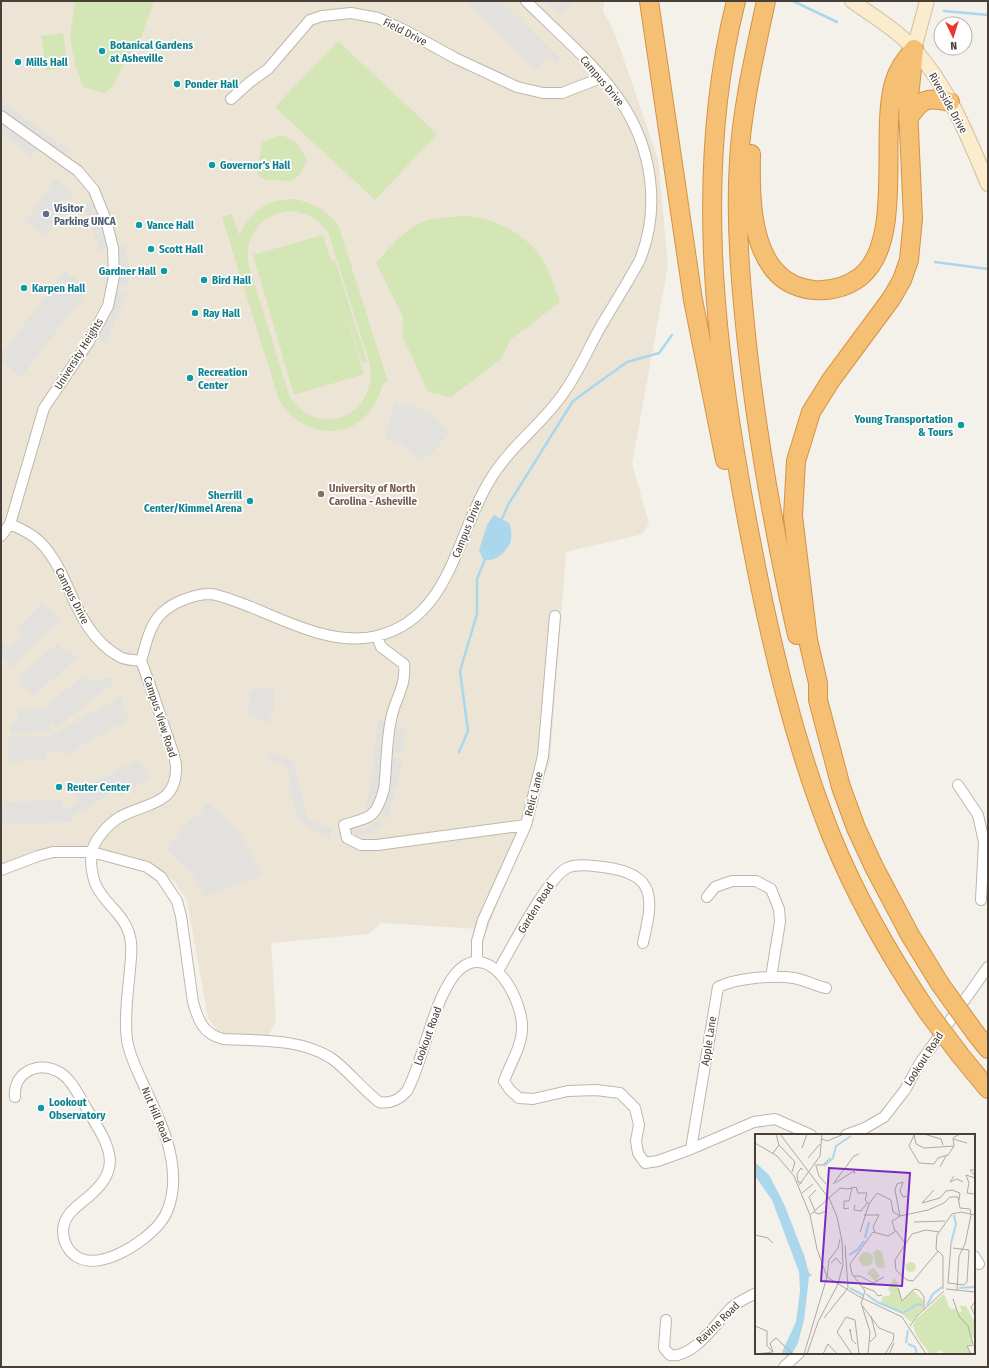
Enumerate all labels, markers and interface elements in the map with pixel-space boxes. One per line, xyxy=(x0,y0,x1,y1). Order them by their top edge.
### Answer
street label: Field Drive xyxy=(381,15,429,49)
north arrow xyxy=(933,16,973,56)
place label: Botanical Gardens at Asheville xyxy=(110,39,193,65)
text: N xyxy=(950,39,957,52)
marker: Botanical Gardens at Asheville xyxy=(97,46,107,56)
street label: Campus Drive xyxy=(577,53,627,109)
place label: Mills Hall xyxy=(26,56,69,69)
marker: Mills Hall xyxy=(13,57,23,67)
street label: Riverside Drive xyxy=(926,70,970,136)
place label: Ponder Hall xyxy=(185,78,239,91)
marker: Ponder Hall xyxy=(172,79,182,89)
place label: Governor's Hall xyxy=(220,159,291,172)
marker: Governor's Hall xyxy=(207,160,217,170)
place label: Visitor Parking UNCA xyxy=(53,202,117,228)
marker: Visitor Parking UNCA xyxy=(41,209,51,219)
place label: Vance Hall xyxy=(146,219,195,232)
marker: Vance Hall xyxy=(134,220,144,230)
place label: Scott Hall xyxy=(159,243,204,256)
marker: Scott Hall xyxy=(146,244,156,254)
place label: Gardner Hall xyxy=(99,265,157,278)
marker: Gardner Hall xyxy=(159,266,169,276)
place label: Bird Hall xyxy=(212,274,252,287)
marker: Bird Hall xyxy=(199,275,209,285)
place label: Karpen Hall xyxy=(32,282,86,295)
marker: Karpen Hall xyxy=(19,283,29,293)
place label: Ray Hall xyxy=(203,307,241,320)
marker: Ray Hall xyxy=(190,308,200,318)
street label: University Heights xyxy=(52,316,106,392)
place label: Recreation Center xyxy=(198,366,248,392)
marker: Recreation Center xyxy=(185,373,195,383)
place label: Young Transportation & Tours xyxy=(853,413,953,439)
marker: Young Transportation & Tours xyxy=(956,420,966,430)
place label: University of North Carolina - Asheville xyxy=(329,482,418,508)
place label: Sherrill Center/Kimmel Arena xyxy=(144,489,243,515)
marker: University of North Carolina - Asheville xyxy=(316,489,326,499)
marker: Sherrill Center/Kimmel Arena xyxy=(245,496,255,506)
street label: Campus Drive xyxy=(449,498,485,560)
street label: Campus Drive xyxy=(52,566,92,626)
street label: Campus View Road xyxy=(141,675,179,759)
street label: Relic Lane xyxy=(522,770,546,818)
place label: Reuter Center xyxy=(67,781,131,794)
marker: Reuter Center xyxy=(54,782,64,792)
street label: Garden Road xyxy=(515,880,557,936)
street label: Lookout Road xyxy=(411,1005,445,1067)
street label: Apple Lane xyxy=(699,1015,719,1067)
street label: Lookout Road xyxy=(902,1030,946,1088)
street label: Nut Hill Road xyxy=(138,1085,174,1145)
place label: Lookout Observatory xyxy=(49,1096,106,1122)
marker: Lookout Observatory xyxy=(36,1103,46,1113)
inset map xyxy=(755,1134,975,1354)
street label: Ravine Road xyxy=(694,1299,742,1347)

